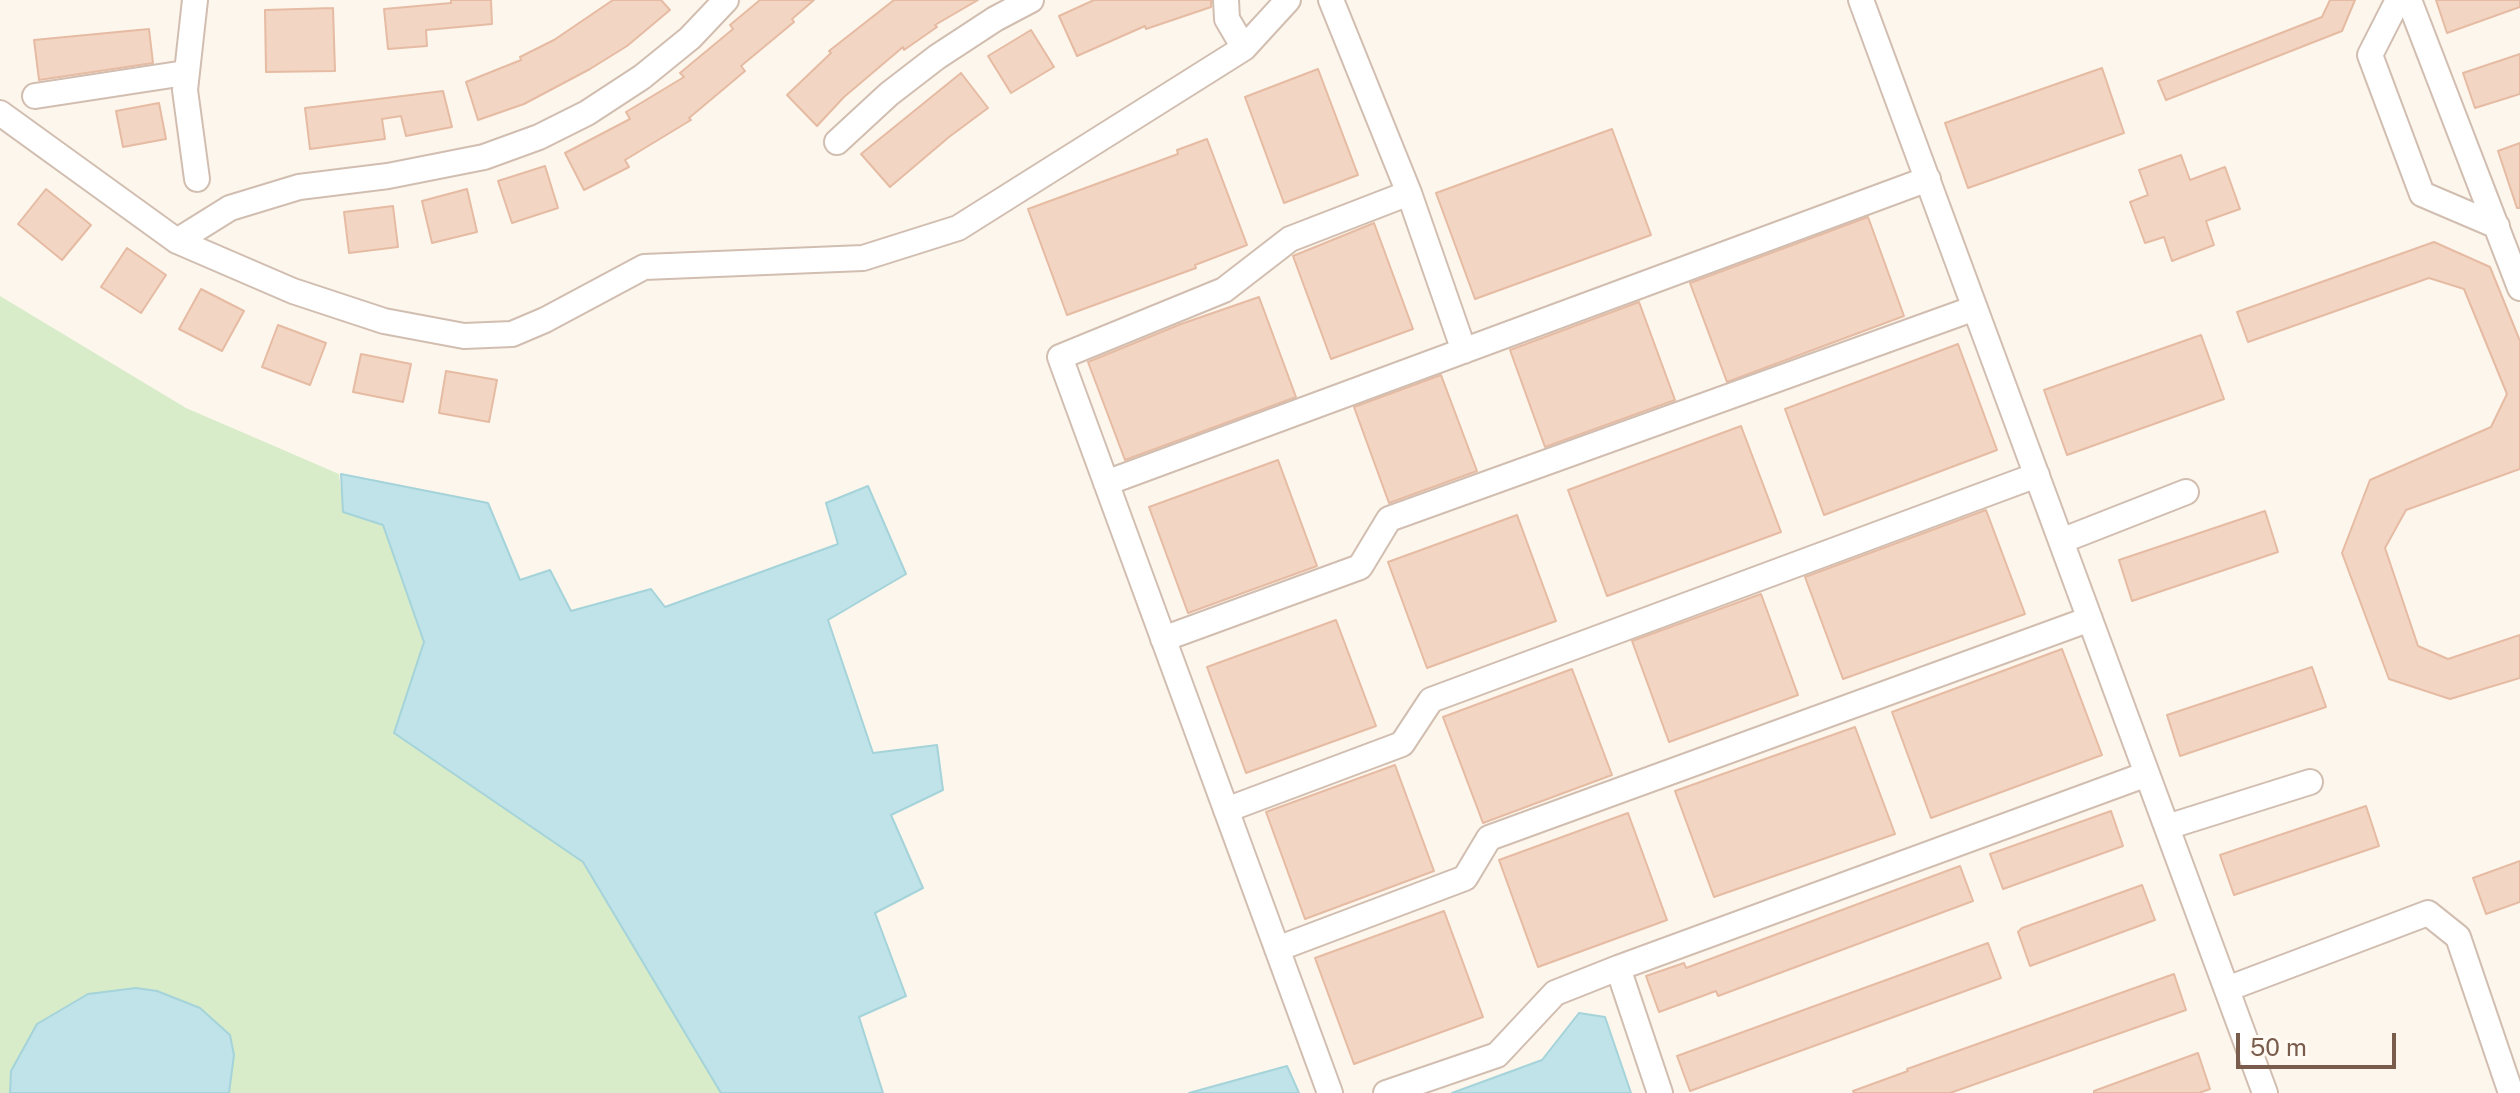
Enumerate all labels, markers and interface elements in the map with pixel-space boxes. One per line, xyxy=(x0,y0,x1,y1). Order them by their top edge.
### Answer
scale bar xyxy=(2240,1017,2400,1067)
text: 50 m xyxy=(2250,1033,2307,1061)

